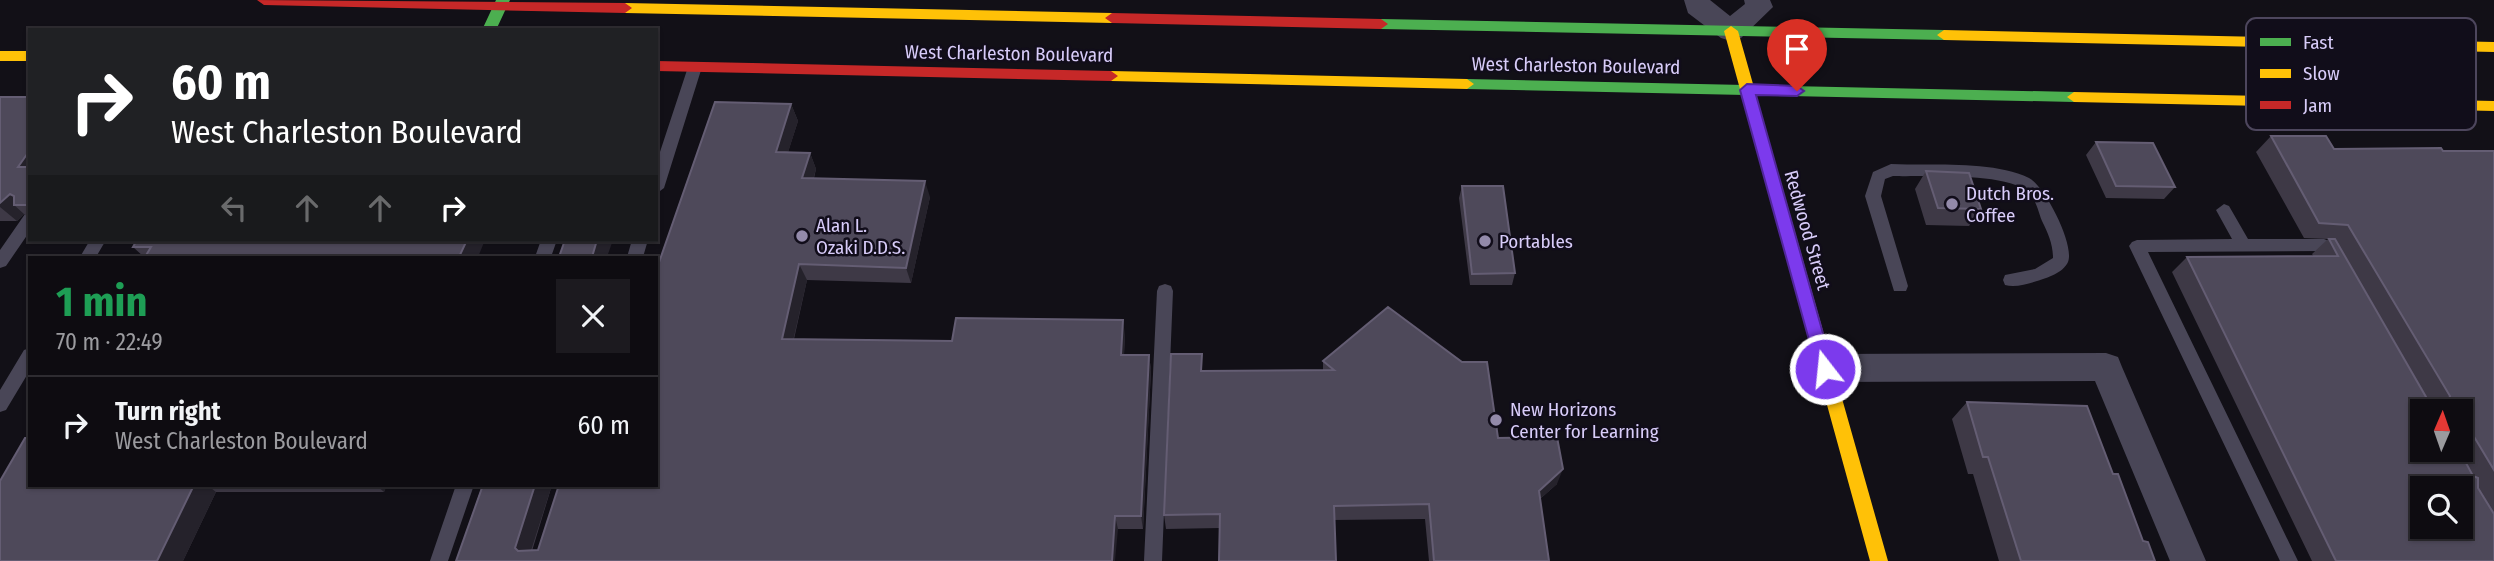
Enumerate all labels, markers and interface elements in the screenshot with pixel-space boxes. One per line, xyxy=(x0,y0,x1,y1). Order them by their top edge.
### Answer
legend xyxy=(2246,18,2476,130)
pin xyxy=(1767,19,1827,91)
icon: arrive xyxy=(1778,30,1816,68)
text: Fast xyxy=(2303,31,2334,54)
street label: West Charleston Boulevard xyxy=(904,40,1114,67)
street label: West Charleston Boulevard xyxy=(1471,52,1681,79)
text: 60 m xyxy=(171,53,271,112)
icon: right xyxy=(56,56,147,147)
text: Slow xyxy=(2303,62,2340,85)
text: Jam xyxy=(2303,94,2332,117)
text: West Charleston Boulevard xyxy=(171,113,523,151)
street label: Redwood Street xyxy=(1779,168,1836,293)
place label: Dutch Bros. Coffee xyxy=(1966,182,2054,227)
icon: left xyxy=(215,189,253,227)
icon: ahead xyxy=(288,189,326,227)
icon: ahead xyxy=(361,189,399,227)
icon: right xyxy=(434,189,472,227)
marker: Dutch Bros. Coffee xyxy=(1944,196,1960,212)
place label: Alan L. Ozaki D.D.S. xyxy=(816,214,905,259)
marker: Alan L. Ozaki D.D.S. xyxy=(794,228,810,244)
place label: Portables xyxy=(1499,230,1573,253)
marker: Portables xyxy=(1477,233,1493,249)
text: 1 min xyxy=(56,277,147,327)
button: close xyxy=(556,279,630,353)
text: 70 m · 22:49 xyxy=(56,328,163,356)
position arrow xyxy=(1788,332,1862,406)
text: Turn right xyxy=(115,396,221,427)
place label: New Horizons Center for Learning xyxy=(1510,398,1659,443)
north arrow xyxy=(2410,399,2473,462)
map controls xyxy=(2410,399,2473,539)
icon: right xyxy=(56,406,94,444)
text: 60 m xyxy=(577,410,630,441)
marker: New Horizons Center for Learning xyxy=(1488,412,1504,428)
text: West Charleston Boulevard xyxy=(115,427,368,455)
button: search xyxy=(2410,476,2473,539)

